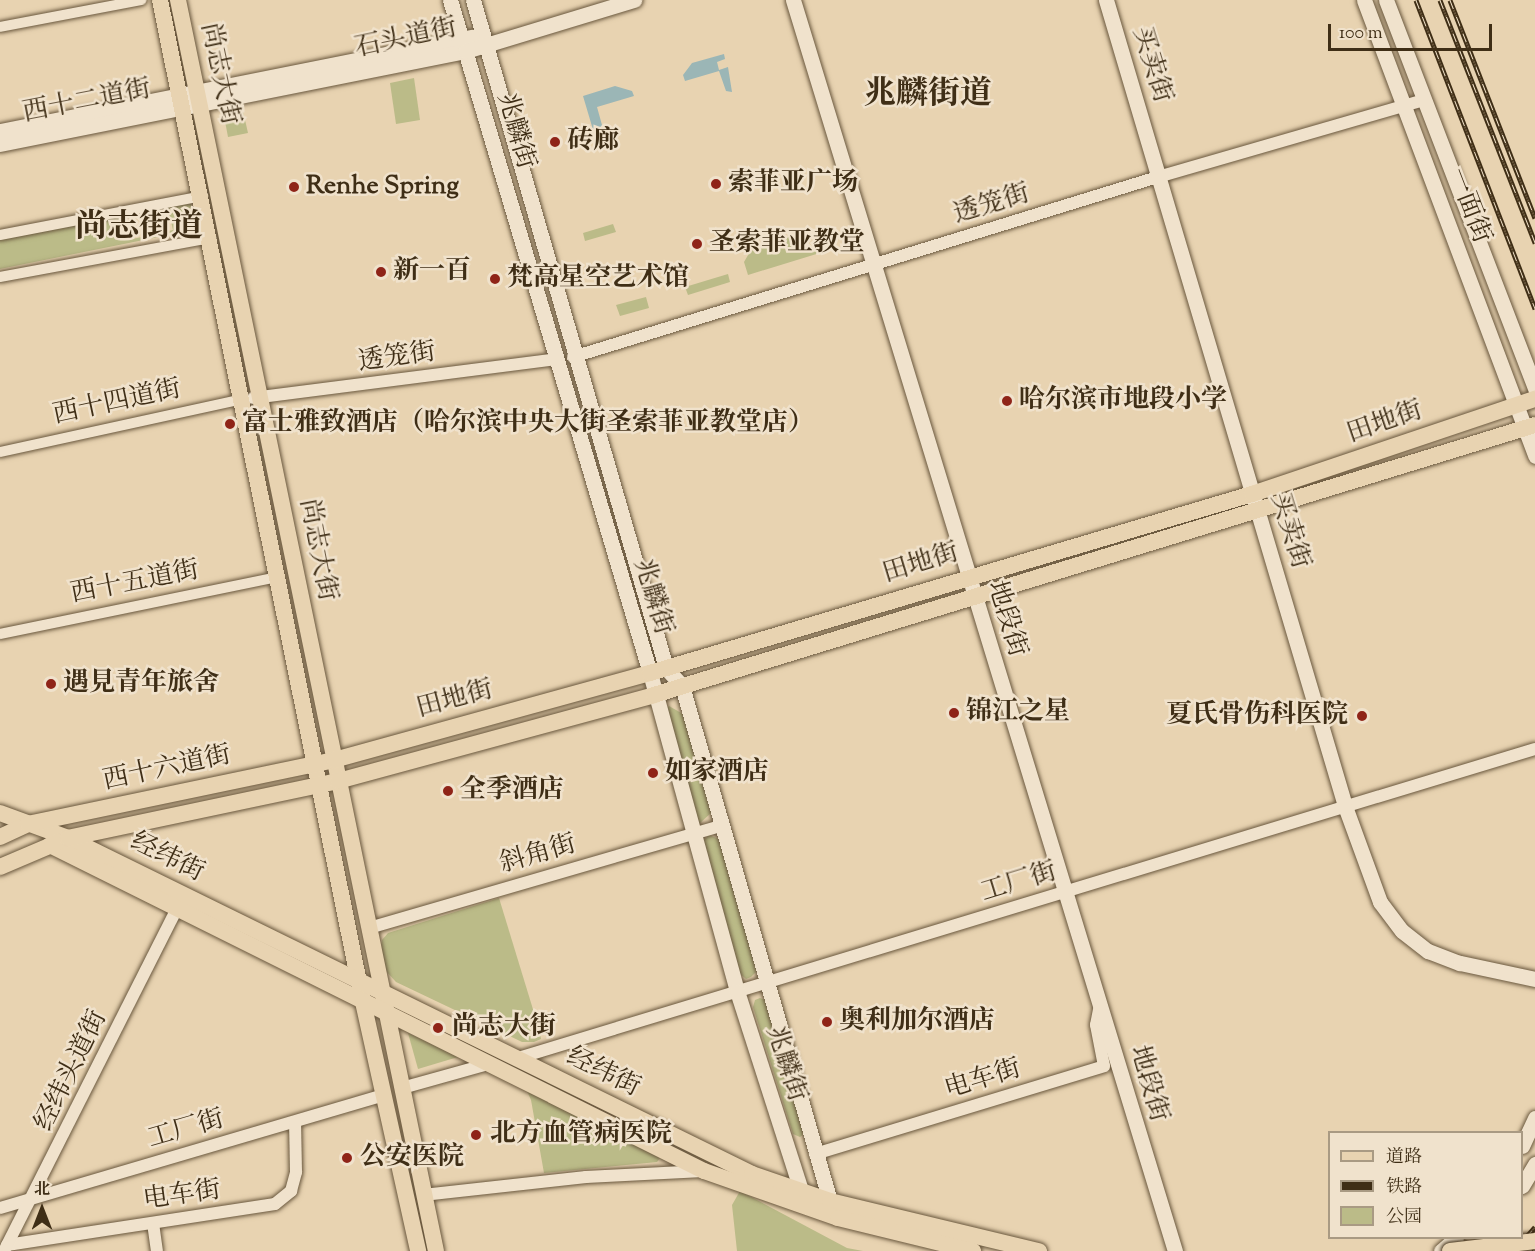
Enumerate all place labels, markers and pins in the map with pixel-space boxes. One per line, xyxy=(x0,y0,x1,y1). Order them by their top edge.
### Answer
place label: 砖廊 xyxy=(567,126,619,158)
marker: 砖廊 xyxy=(548,135,562,149)
place label: 索菲亚广场 xyxy=(728,168,858,200)
place label: Renhe Spring xyxy=(306,171,459,203)
marker: 索菲亚广场 xyxy=(709,177,723,191)
marker: Renhe Spring xyxy=(287,180,301,194)
place label: 圣索菲亚教堂 xyxy=(709,228,865,260)
marker: 圣索菲亚教堂 xyxy=(690,237,704,251)
place label: 新一百 xyxy=(393,256,471,288)
place label: 梵高星空艺术馆 xyxy=(507,263,689,295)
marker: 新一百 xyxy=(374,265,388,279)
marker: 梵高星空艺术馆 xyxy=(488,272,502,286)
place label: 哈尔滨市地段小学 xyxy=(1019,385,1227,417)
marker: 哈尔滨市地段小学 xyxy=(1000,394,1014,408)
place label: 富士雅致酒店（哈尔滨中央大街圣索菲亚教堂店） xyxy=(242,408,814,440)
marker: 富士雅致酒店（哈尔滨中央大街圣索菲亚教堂店） xyxy=(223,417,237,431)
place label: 遇見青年旅舍 xyxy=(63,668,219,700)
marker: 遇見青年旅舍 xyxy=(44,677,58,691)
place label: 锦江之星 xyxy=(966,697,1070,729)
place label: 夏氏骨伤科医院 xyxy=(1166,700,1348,732)
marker: 锦江之星 xyxy=(947,706,961,720)
marker: 夏氏骨伤科医院 xyxy=(1353,707,1371,725)
place label: 如家酒店 xyxy=(665,757,769,789)
marker: 如家酒店 xyxy=(646,766,660,780)
place label: 全季酒店 xyxy=(460,775,564,807)
marker: 全季酒店 xyxy=(441,784,455,798)
place label: 奥利加尔酒店 xyxy=(839,1006,995,1038)
place label: 尚志大街 xyxy=(452,1012,556,1044)
marker: 奥利加尔酒店 xyxy=(820,1015,834,1029)
marker: 尚志大街 xyxy=(429,1019,447,1037)
place label: 北方血管病医院 xyxy=(490,1119,672,1151)
marker: 北方血管病医院 xyxy=(467,1126,485,1144)
place label: 公安医院 xyxy=(360,1142,464,1174)
marker: 公安医院 xyxy=(338,1149,356,1167)

